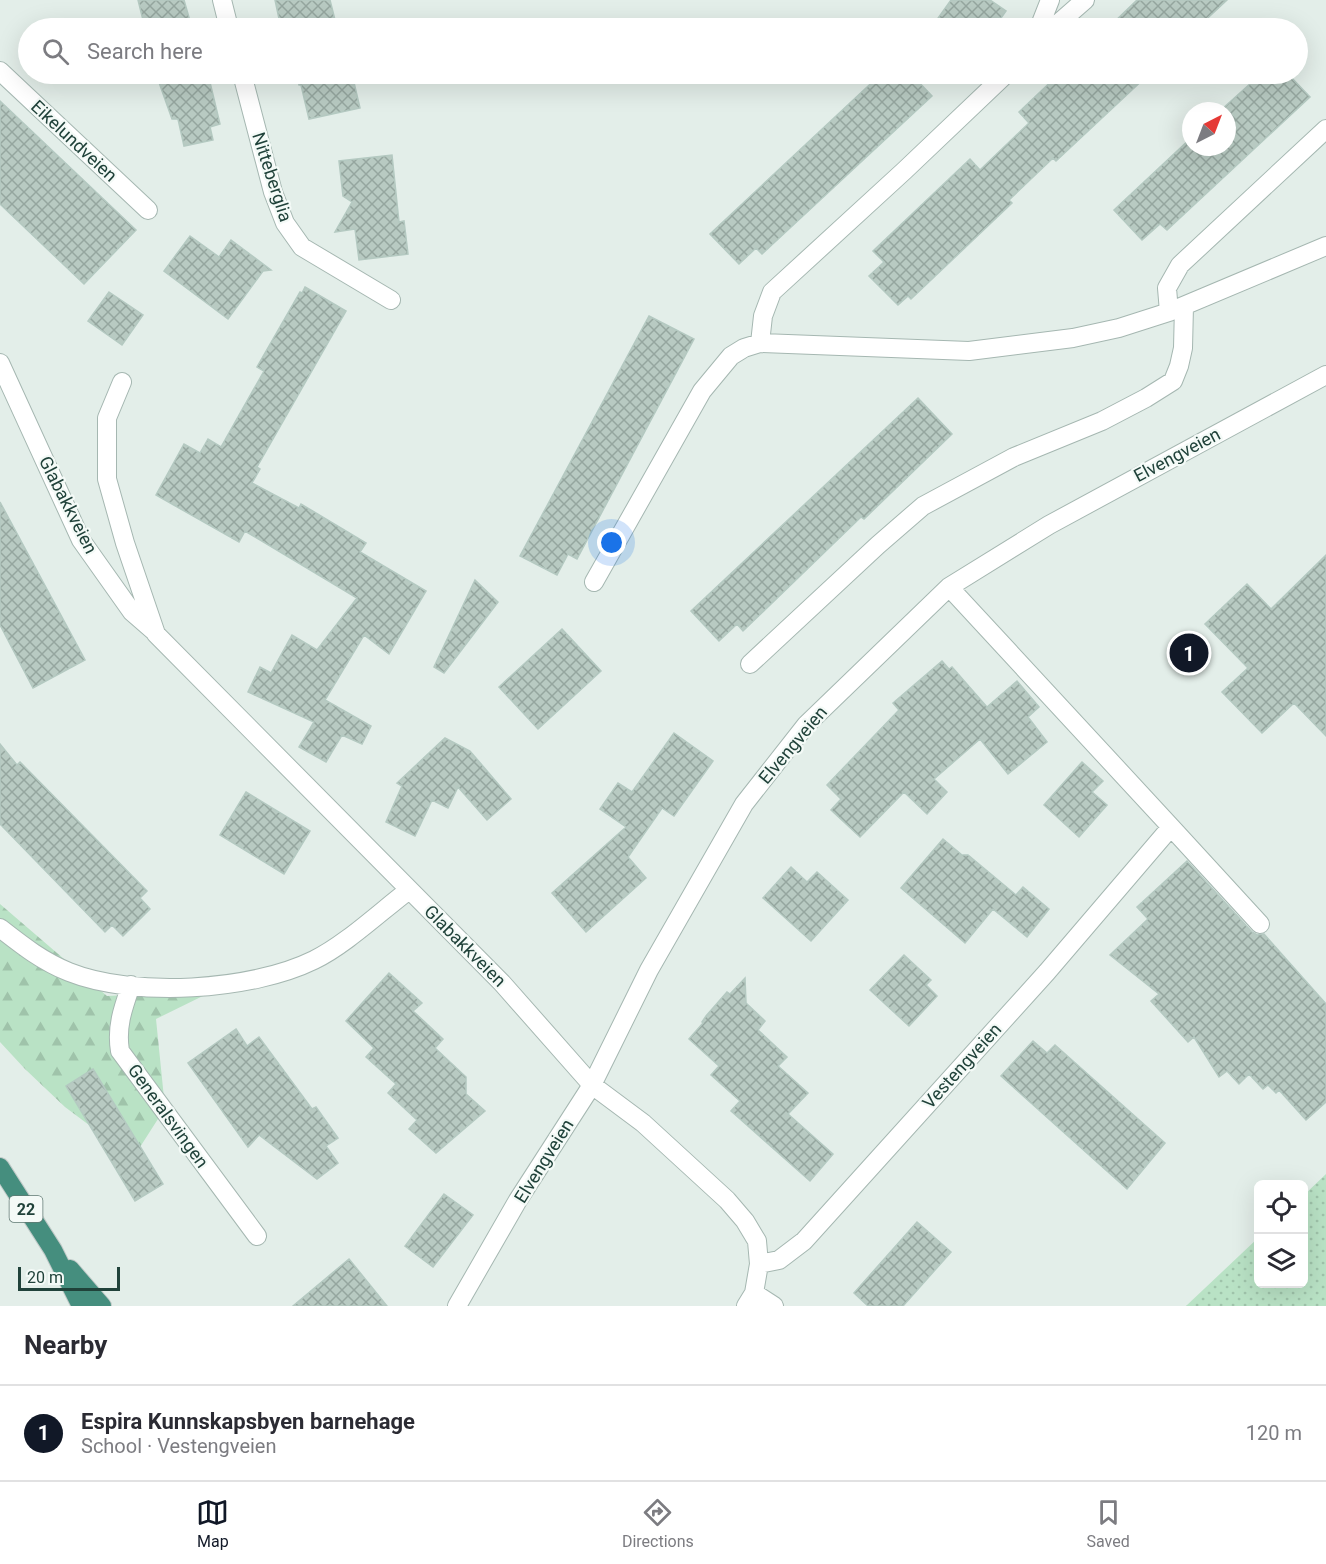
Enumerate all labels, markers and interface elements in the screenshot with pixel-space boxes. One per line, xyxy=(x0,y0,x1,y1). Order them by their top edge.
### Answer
search box xyxy=(18,18,1308,84)
icon: search xyxy=(39,35,72,68)
text: Search here xyxy=(87,39,203,64)
street label: Eikelundveien xyxy=(27,96,122,186)
north arrow xyxy=(1182,102,1236,156)
street label: Nitteberglia xyxy=(248,129,297,224)
street label: Elvengveien xyxy=(1130,423,1224,486)
street label: Glabakkveien xyxy=(35,453,102,557)
your location xyxy=(597,528,626,557)
pin: 1 xyxy=(1170,630,1208,676)
street label: Elvengveien xyxy=(754,702,831,788)
street label: Glabakkveien xyxy=(420,901,510,991)
street label: Vestengveien xyxy=(918,1019,1005,1113)
street label: Generalsvingen xyxy=(124,1060,213,1172)
street label: Elvengveien xyxy=(510,1115,578,1207)
map controls xyxy=(1254,1180,1308,1288)
button: locate xyxy=(1254,1180,1308,1234)
road number: 22 xyxy=(9,1196,42,1222)
button: layers xyxy=(1254,1234,1308,1288)
scale bar xyxy=(18,1264,120,1292)
text: 20 m xyxy=(27,1268,63,1287)
text: Nearby xyxy=(24,1330,107,1360)
text: Espira Kunnskapsbyen barnehage xyxy=(81,1409,415,1434)
text: 1 xyxy=(38,1421,49,1445)
text: 120 m xyxy=(1246,1421,1302,1445)
text: School · Vestengveien xyxy=(81,1434,277,1458)
tab: Map xyxy=(196,1496,229,1551)
tab: Directions xyxy=(622,1496,694,1551)
tab: Saved xyxy=(1086,1496,1130,1551)

